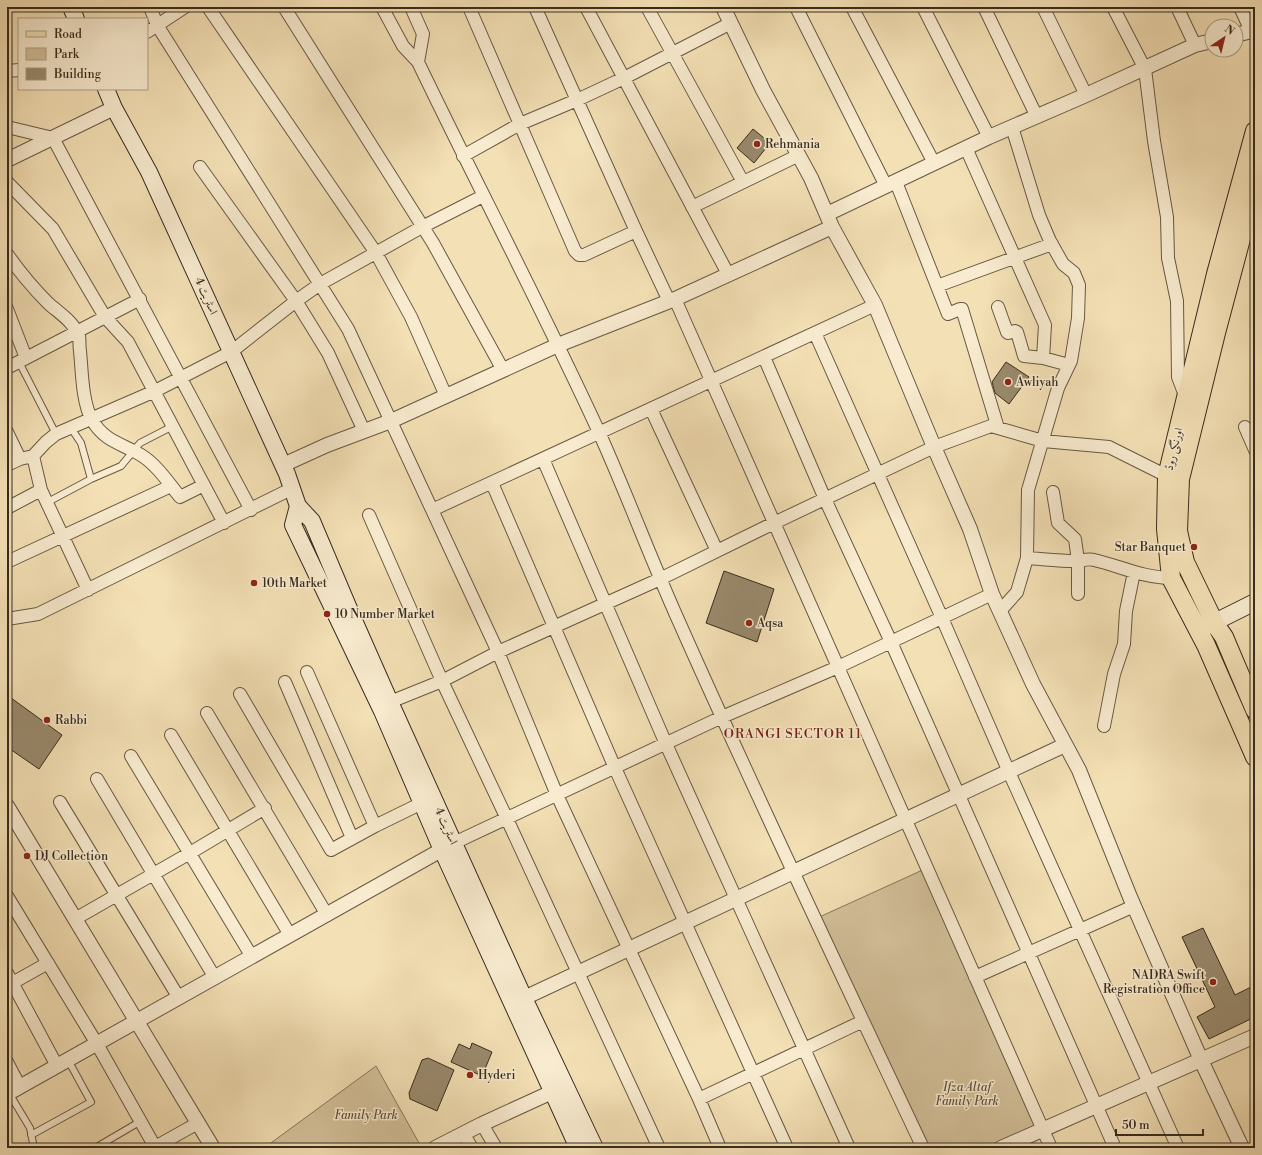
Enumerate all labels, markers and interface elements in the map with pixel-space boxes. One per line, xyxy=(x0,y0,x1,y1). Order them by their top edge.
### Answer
legend xyxy=(18,18,148,90)
north arrow xyxy=(1204,18,1244,58)
text: N xyxy=(1222,22,1237,39)
text: Road xyxy=(54,27,82,42)
text: Park xyxy=(54,47,80,62)
text: Building xyxy=(53,67,102,82)
place label: Rehmania xyxy=(765,137,821,152)
marker: Rehmania xyxy=(752,139,762,149)
street label: اسٹریٹ 4 xyxy=(191,275,221,317)
place label: Awliyah xyxy=(1015,375,1058,390)
marker: Awliyah xyxy=(1003,377,1013,387)
street label: اورنگی روڈ xyxy=(1161,426,1188,472)
place label: Star Banquet xyxy=(1115,540,1187,555)
marker: Star Banquet xyxy=(1189,542,1199,552)
place label: 10th Market xyxy=(262,576,328,591)
marker: 10th Market xyxy=(249,578,259,588)
place label: 10 Number Market xyxy=(335,607,436,622)
marker: 10 Number Market xyxy=(322,609,332,619)
place label: Aqsa xyxy=(756,616,784,631)
marker: Aqsa xyxy=(744,618,754,628)
place label: Rabbi xyxy=(55,713,87,728)
marker: Rabbi xyxy=(42,715,52,725)
district label: ORANGI SECTOR 11 xyxy=(724,726,862,742)
street label: اسٹریٹ 4 xyxy=(431,805,461,847)
place label: DJ Collection xyxy=(35,849,108,864)
marker: DJ Collection xyxy=(22,851,32,861)
place label: NADRA Swift Registration Office xyxy=(1103,968,1206,997)
marker: NADRA Swift Registration Office xyxy=(1208,977,1218,987)
place label: Hyderi xyxy=(478,1068,515,1083)
marker: Hyderi xyxy=(465,1070,475,1080)
park label: Ifza Altaf Family Park xyxy=(935,1080,999,1109)
park label: Family Park xyxy=(334,1108,398,1123)
scale bar xyxy=(1116,1111,1203,1137)
text: 50 m xyxy=(1122,1118,1150,1133)

